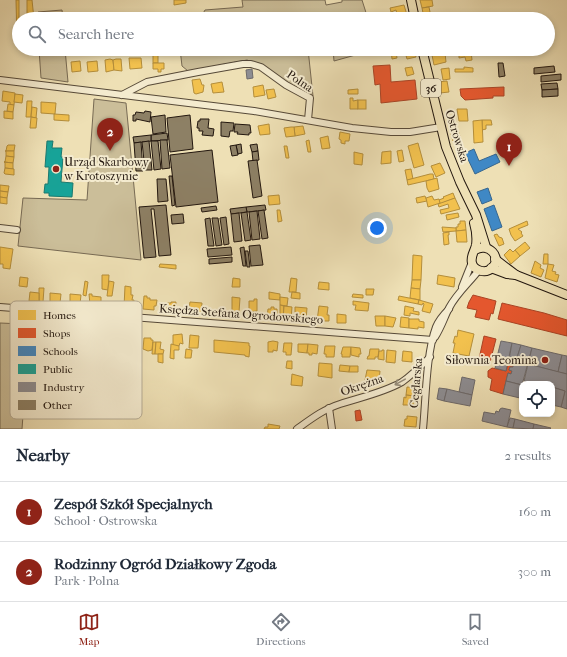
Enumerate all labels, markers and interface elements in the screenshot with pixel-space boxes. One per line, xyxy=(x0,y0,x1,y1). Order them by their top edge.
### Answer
search box xyxy=(12,12,555,56)
icon: search xyxy=(26,23,48,45)
text: Search here xyxy=(58,25,134,43)
street label: Polna xyxy=(284,67,316,95)
road number: 36 xyxy=(421,79,441,97)
street label: Ostrowska xyxy=(442,108,472,164)
pin: 2 xyxy=(97,118,123,151)
pin: 1 xyxy=(496,133,522,166)
place label: Urząd Skarbowy w Krotoszynie xyxy=(63,155,149,183)
marker: Urząd Skarbowy w Krotoszynie xyxy=(51,164,61,174)
your location xyxy=(367,218,387,238)
legend xyxy=(10,301,142,419)
street label: Księdza Stefana Ogrodowskiego xyxy=(159,301,323,327)
text: Homes xyxy=(43,309,76,322)
text: Shops xyxy=(43,327,70,340)
text: Schools xyxy=(43,345,78,358)
place label: Siłownia Teomina xyxy=(446,353,537,367)
marker: Siłownia Teomina xyxy=(540,355,550,365)
street label: Ceglarska xyxy=(407,357,425,409)
text: Public xyxy=(43,363,73,376)
street label: Okrężna xyxy=(339,371,386,399)
one-way arrow xyxy=(394,379,406,386)
text: Industry xyxy=(43,381,85,394)
map controls xyxy=(519,381,555,417)
button: locate xyxy=(519,381,555,417)
text: Other xyxy=(43,399,72,412)
text: Nearby xyxy=(16,445,70,465)
text: 2 results xyxy=(505,448,551,463)
text: Zespół Szkół Specjalnych xyxy=(54,495,213,513)
text: 1 xyxy=(27,504,31,519)
text: 160 m xyxy=(519,504,551,519)
text: School · Ostrowska xyxy=(54,513,157,528)
text: Rodzinny Ogród Działkowy Zgoda xyxy=(54,555,277,573)
text: 2 xyxy=(26,564,32,579)
text: 300 m xyxy=(518,564,551,579)
text: Park · Polna xyxy=(54,573,119,588)
tab: Map xyxy=(78,611,100,648)
tab: Directions xyxy=(256,611,306,648)
tab: Saved xyxy=(462,611,489,648)

